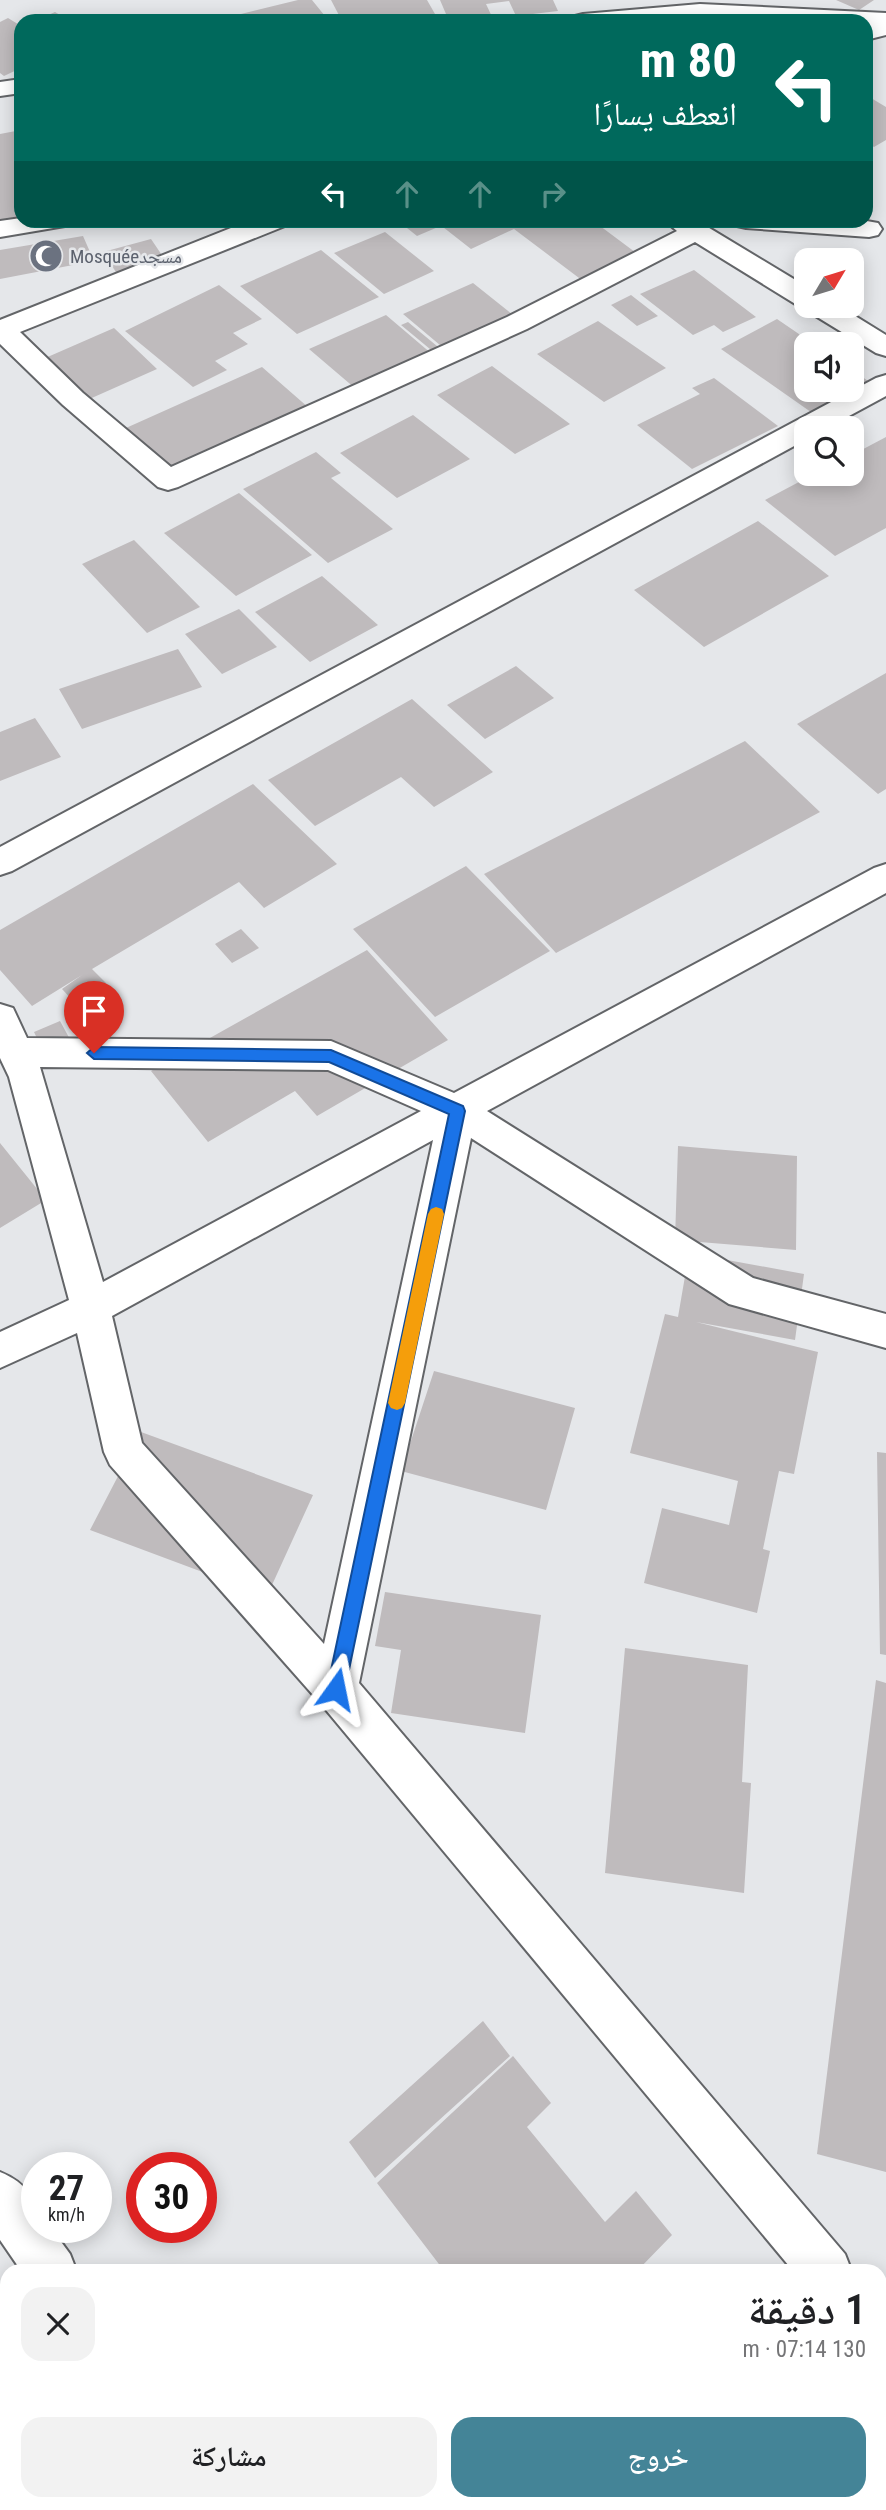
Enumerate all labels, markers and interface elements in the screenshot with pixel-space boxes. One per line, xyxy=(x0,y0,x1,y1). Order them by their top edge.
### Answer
text: 80 m xyxy=(640,32,737,89)
icon: left xyxy=(761,42,852,133)
text: انعطف يسارًا xyxy=(593,95,737,133)
icon: left xyxy=(315,175,353,213)
icon: ahead xyxy=(388,175,426,213)
icon: ahead xyxy=(461,175,499,213)
icon: right xyxy=(534,175,572,213)
mosque icon: Mosquéeمسجد xyxy=(27,237,65,275)
place label: Mosquéeمسجد xyxy=(70,245,182,268)
north arrow xyxy=(794,248,864,318)
map controls xyxy=(794,248,864,486)
button: sound xyxy=(794,332,864,402)
button: search xyxy=(794,416,864,486)
pin xyxy=(64,981,124,1053)
icon: arrive xyxy=(75,992,113,1030)
position arrow xyxy=(299,1652,373,1726)
speed limit sign: 30 xyxy=(126,2152,217,2243)
text: 27 xyxy=(49,2168,84,2209)
text: km/h xyxy=(48,2204,85,2225)
text: 1 دقيقة xyxy=(748,2285,866,2334)
button: close xyxy=(21,2287,95,2361)
text: 130 m · 07:14 xyxy=(742,2336,866,2363)
button: مشاركة xyxy=(21,2417,437,2497)
button: خروج xyxy=(451,2417,866,2497)

